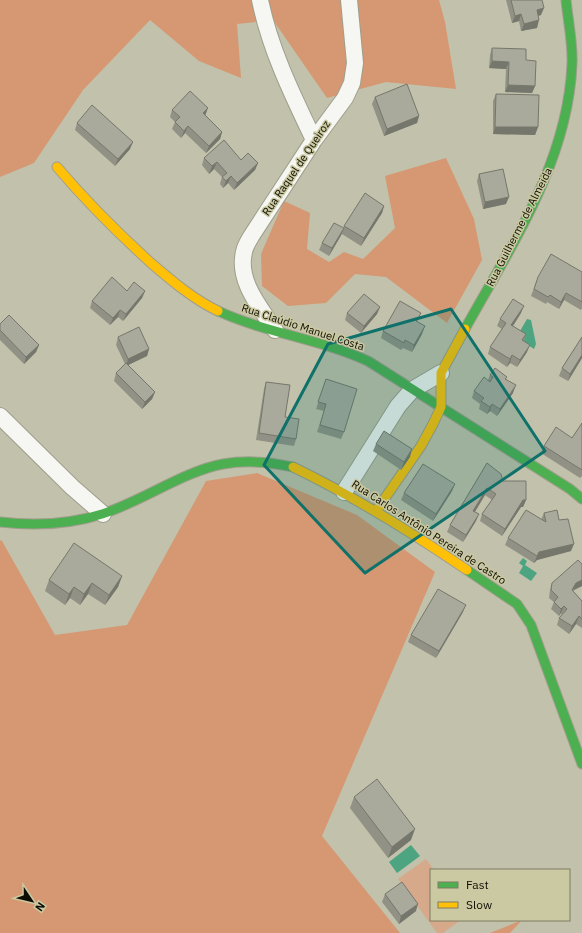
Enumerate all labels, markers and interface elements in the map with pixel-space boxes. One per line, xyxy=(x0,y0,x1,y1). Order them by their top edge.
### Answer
street label: Rua Raquel de Queiroz xyxy=(259,118,333,218)
street label: Rua Guilherme de Almeida xyxy=(483,165,555,289)
street label: Rua Claúdio Manuel Costa xyxy=(240,300,366,354)
street label: Rua Carlos Antônio Pereira de Castro xyxy=(349,477,509,587)
legend xyxy=(430,869,570,921)
text: Fast xyxy=(466,877,489,892)
north arrow xyxy=(12,881,52,921)
text: Slow xyxy=(466,897,492,912)
text: N xyxy=(32,899,48,914)

